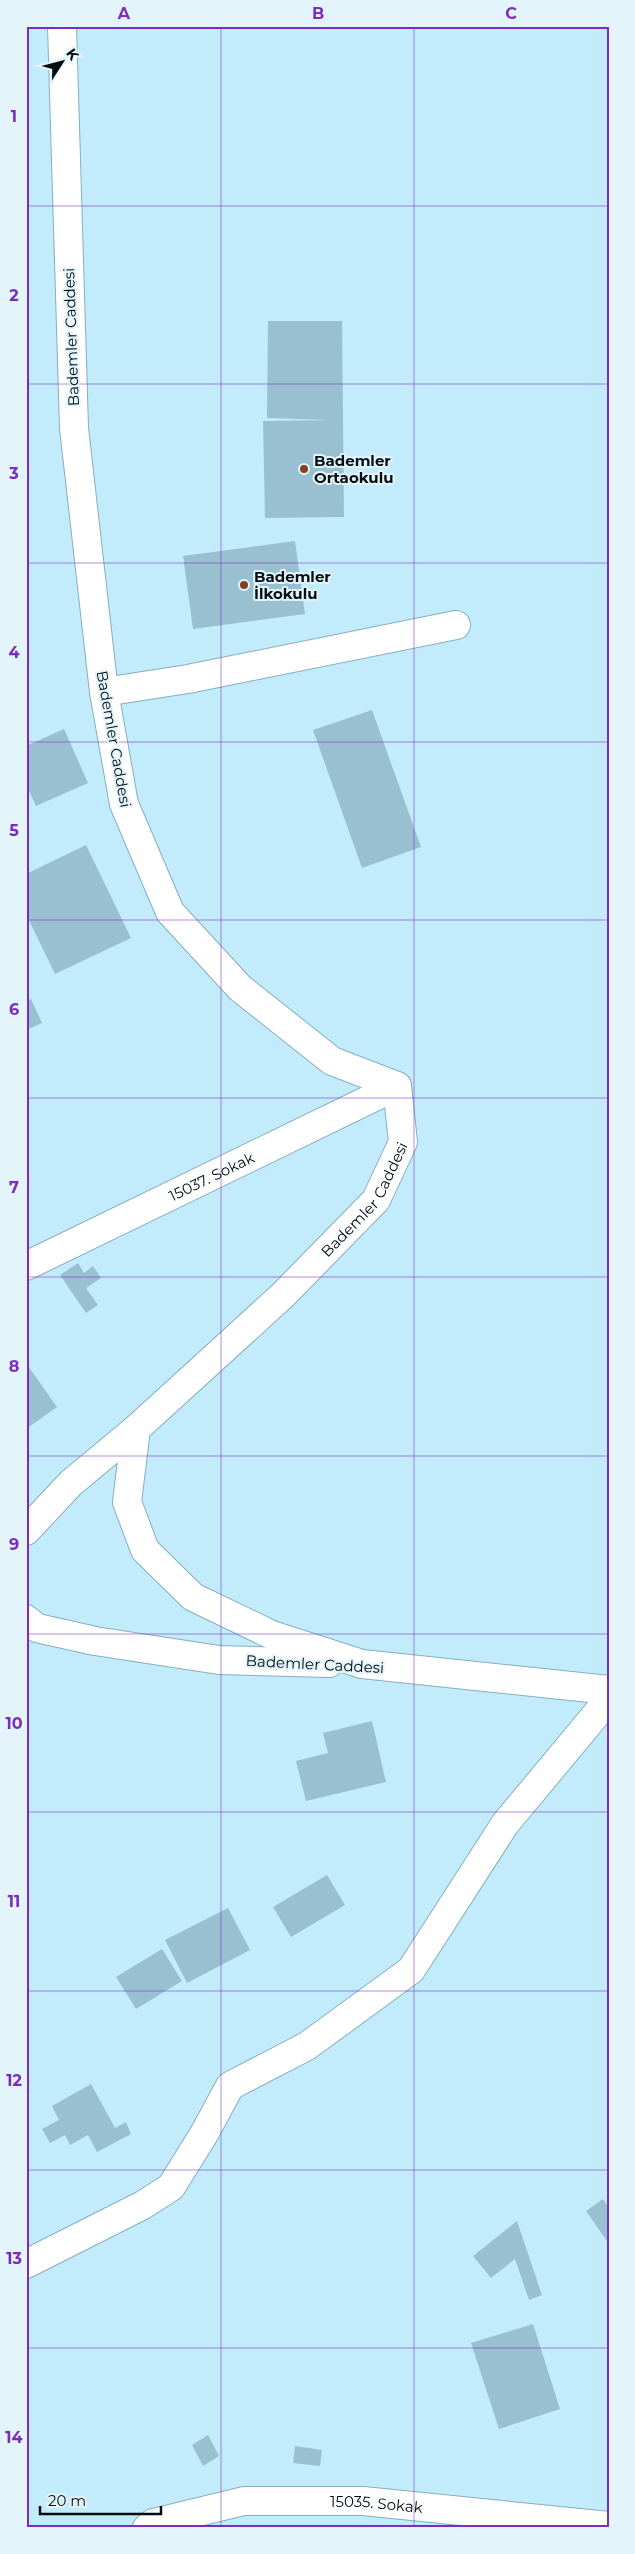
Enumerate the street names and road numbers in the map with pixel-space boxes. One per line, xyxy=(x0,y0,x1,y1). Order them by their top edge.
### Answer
street label: Bademler Caddesi xyxy=(59,267,83,407)
street label: Bademler Caddesi xyxy=(93,669,135,809)
street label: Bademler Caddesi xyxy=(316,1139,411,1261)
street label: 15037. Sokak xyxy=(166,1147,257,1205)
street label: Bademler Caddesi xyxy=(245,1651,385,1677)
street label: 15035. Sokak xyxy=(330,2491,424,2517)

